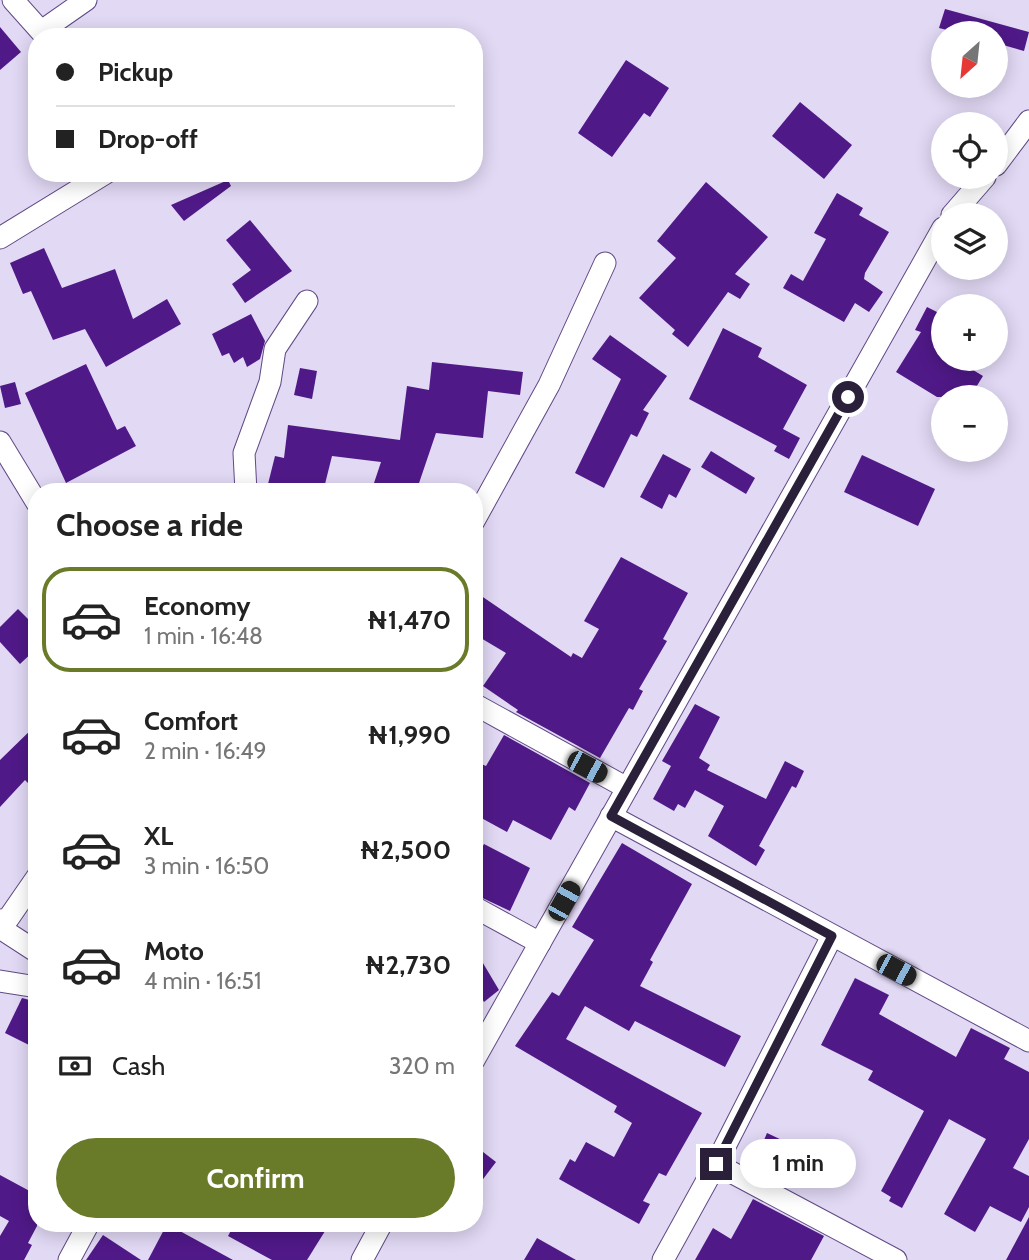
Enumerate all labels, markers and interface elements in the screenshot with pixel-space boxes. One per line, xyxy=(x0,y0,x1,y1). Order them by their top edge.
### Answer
north arrow xyxy=(931,21,1008,98)
map controls xyxy=(931,21,1008,462)
text: Pickup xyxy=(98,56,173,88)
button: locate xyxy=(931,112,1008,189)
text: Drop-off xyxy=(98,123,198,155)
button: layers xyxy=(931,203,1008,280)
button: + xyxy=(931,294,1008,371)
route start xyxy=(832,381,864,413)
button: − xyxy=(931,385,1008,462)
text: Choose a ride xyxy=(56,505,243,544)
icon: car xyxy=(60,588,123,651)
text: Economy xyxy=(144,590,250,622)
text: ₦1,470 xyxy=(367,604,451,636)
text: 1 min · 16:48 xyxy=(144,622,263,650)
icon: car xyxy=(60,703,123,766)
text: Comfort xyxy=(144,705,238,737)
text: ₦1,990 xyxy=(367,719,451,751)
text: 2 min · 16:49 xyxy=(144,737,267,765)
car xyxy=(564,748,611,786)
icon: car xyxy=(60,818,123,881)
text: XL xyxy=(144,820,173,852)
text: ₦2,500 xyxy=(360,834,451,866)
text: 3 min · 16:50 xyxy=(144,852,269,880)
car xyxy=(545,878,584,924)
icon: car xyxy=(60,933,123,996)
text: Moto xyxy=(144,935,204,967)
text: ₦2,730 xyxy=(365,949,451,981)
car xyxy=(873,951,920,989)
text: 4 min · 16:51 xyxy=(144,967,261,995)
icon: cash xyxy=(56,1047,94,1085)
text: Cash xyxy=(112,1050,165,1082)
text: 320 m xyxy=(389,1052,455,1080)
button: Confirm xyxy=(56,1138,455,1218)
callout: 1 min xyxy=(740,1140,856,1188)
route end xyxy=(700,1148,732,1180)
text: 1 min xyxy=(772,1149,824,1177)

